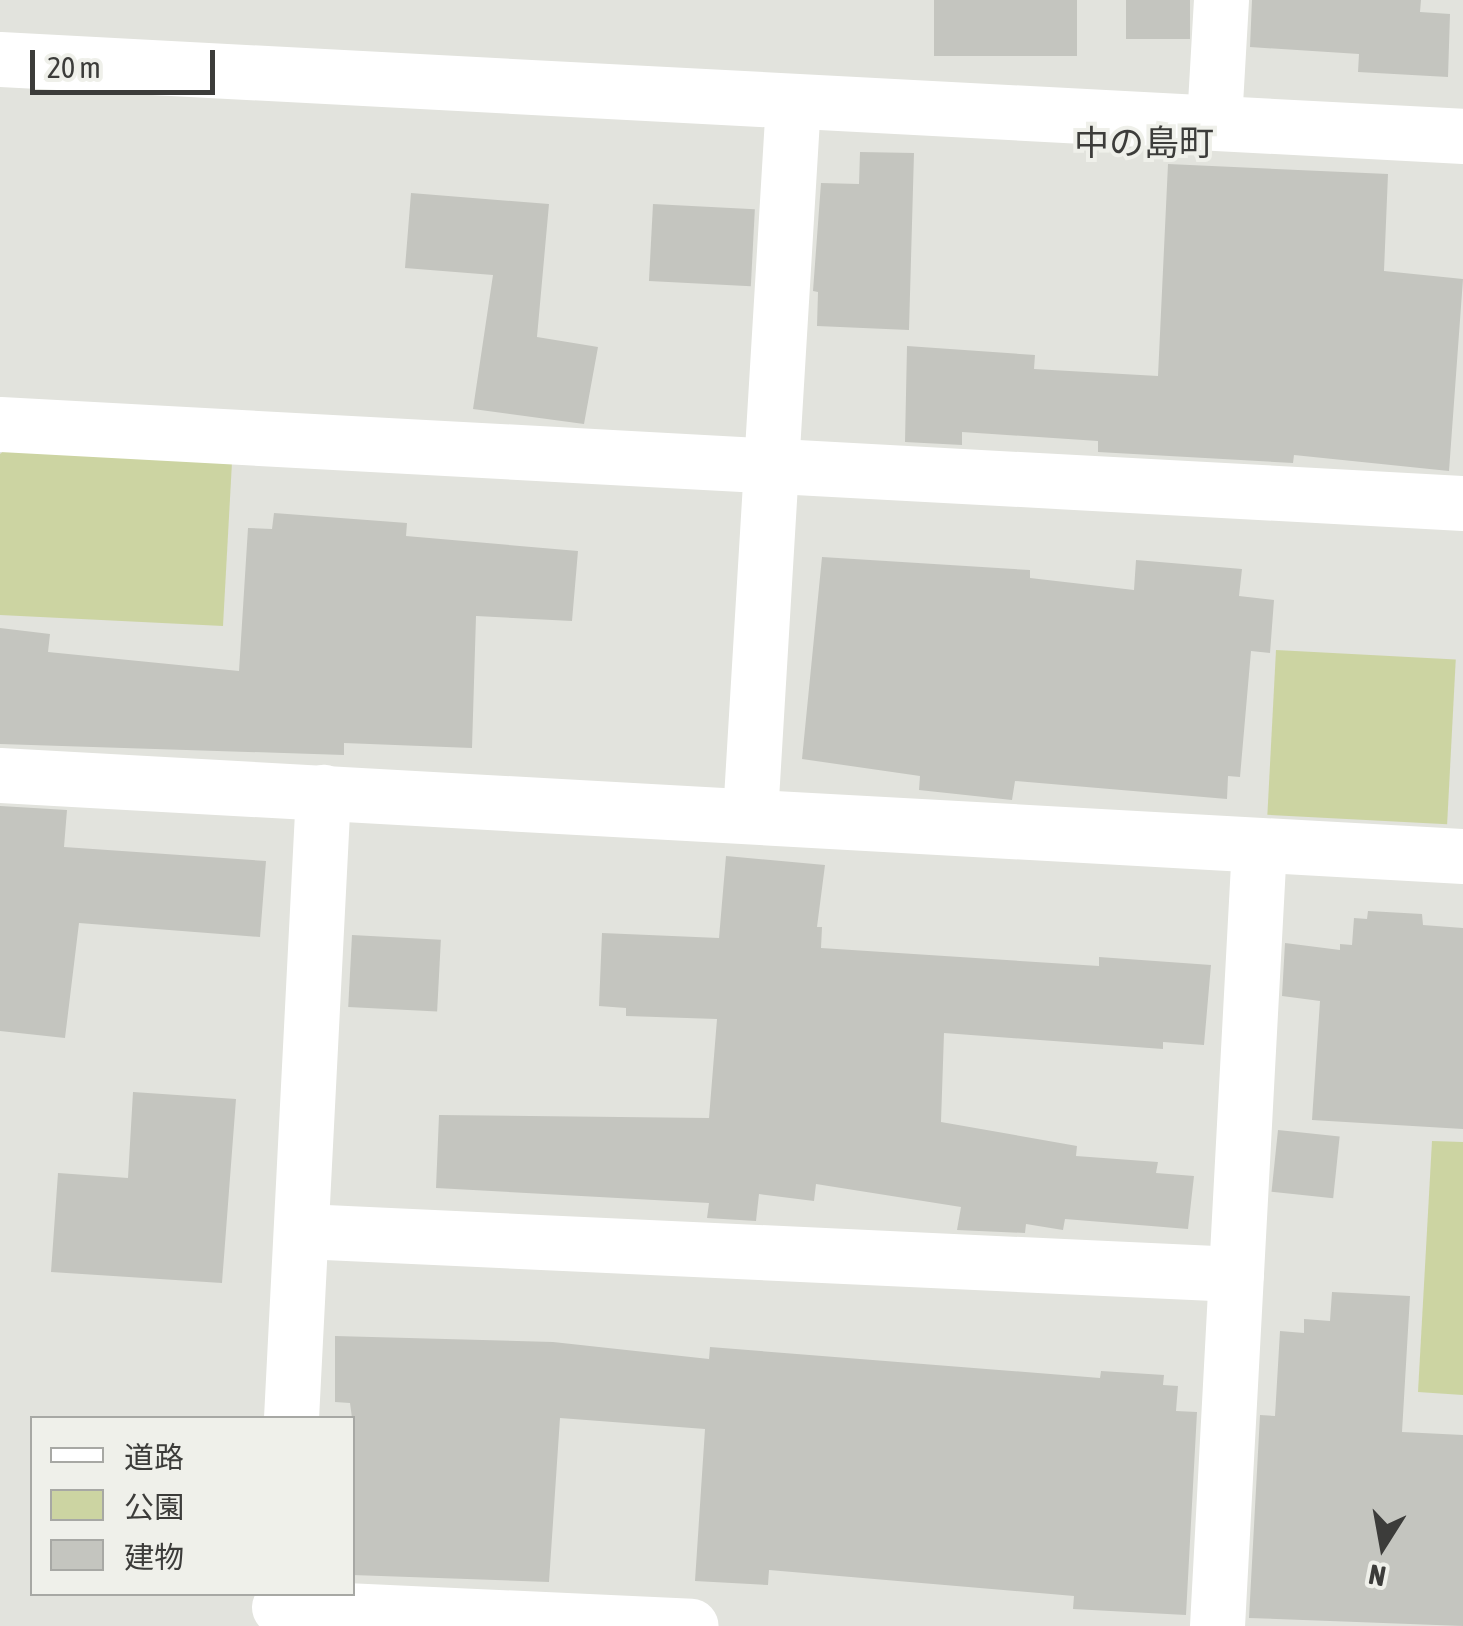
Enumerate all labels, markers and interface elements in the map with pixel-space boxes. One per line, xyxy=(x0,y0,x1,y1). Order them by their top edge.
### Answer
scale bar xyxy=(35,30,220,92)
text: 20 m xyxy=(47,50,101,84)
district label: 中の島町 xyxy=(1074,121,1214,163)
legend xyxy=(30,1416,355,1596)
text: 道路 xyxy=(124,1440,184,1474)
text: 公園 xyxy=(124,1490,184,1524)
north arrow xyxy=(1333,1496,1433,1596)
text: 建物 xyxy=(124,1540,184,1574)
text: N xyxy=(1366,1558,1388,1593)

